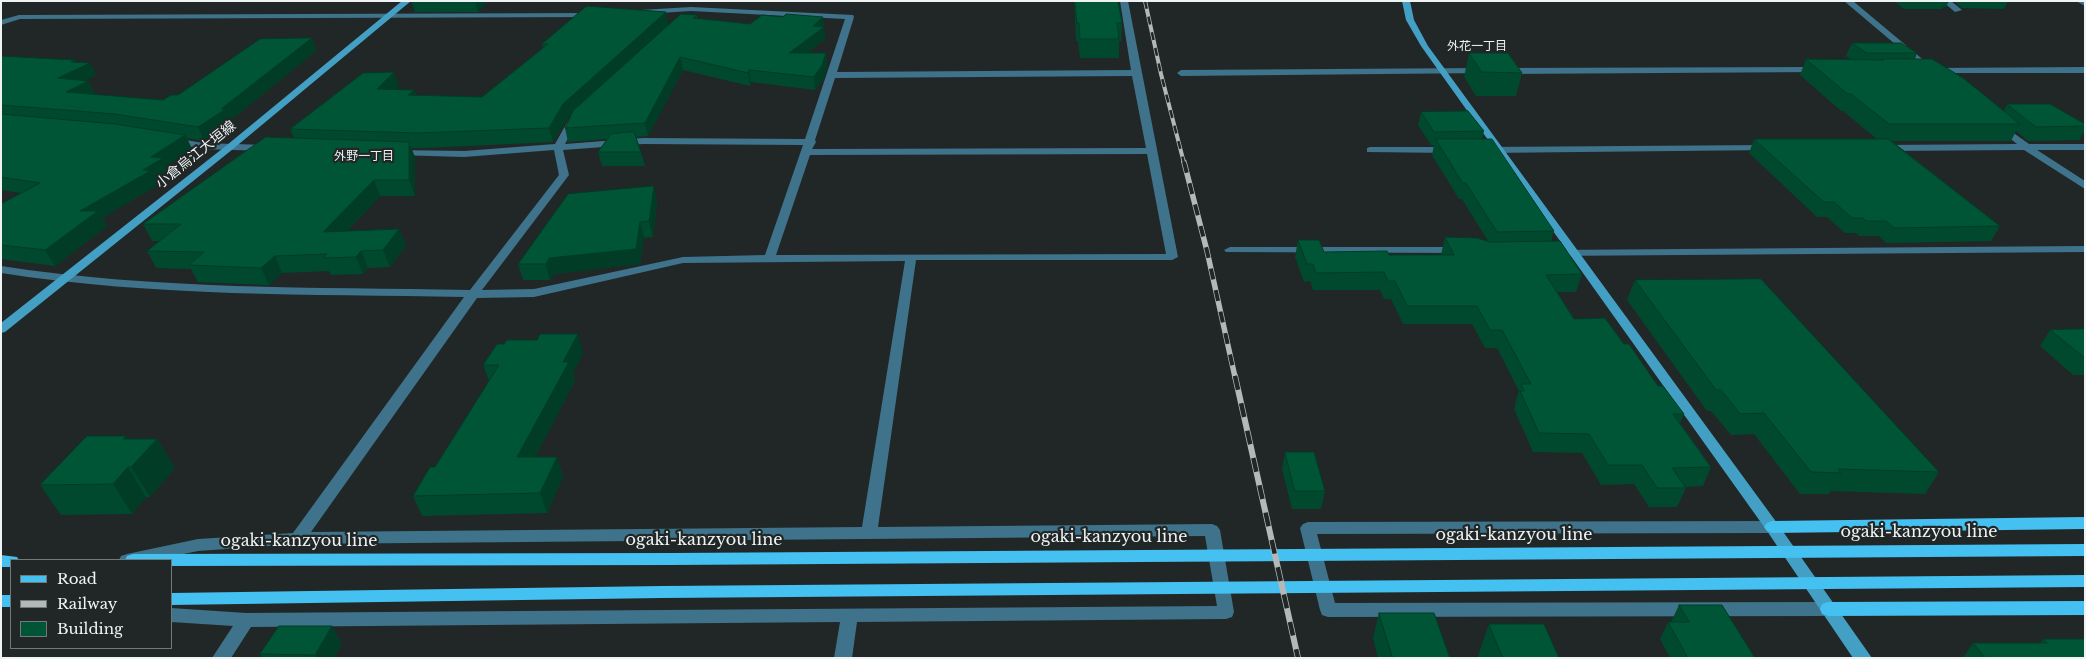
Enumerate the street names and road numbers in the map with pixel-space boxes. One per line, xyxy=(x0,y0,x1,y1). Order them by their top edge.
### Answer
street label: 小倉烏江大垣線 xyxy=(153,118,239,192)
street label: ogaki-kanzyou line xyxy=(1841,522,1997,542)
street label: ogaki-kanzyou line xyxy=(1436,525,1592,545)
street label: ogaki-kanzyou line xyxy=(1031,527,1187,547)
street label: ogaki-kanzyou line xyxy=(626,530,782,550)
street label: ogaki-kanzyou line xyxy=(221,531,377,551)

